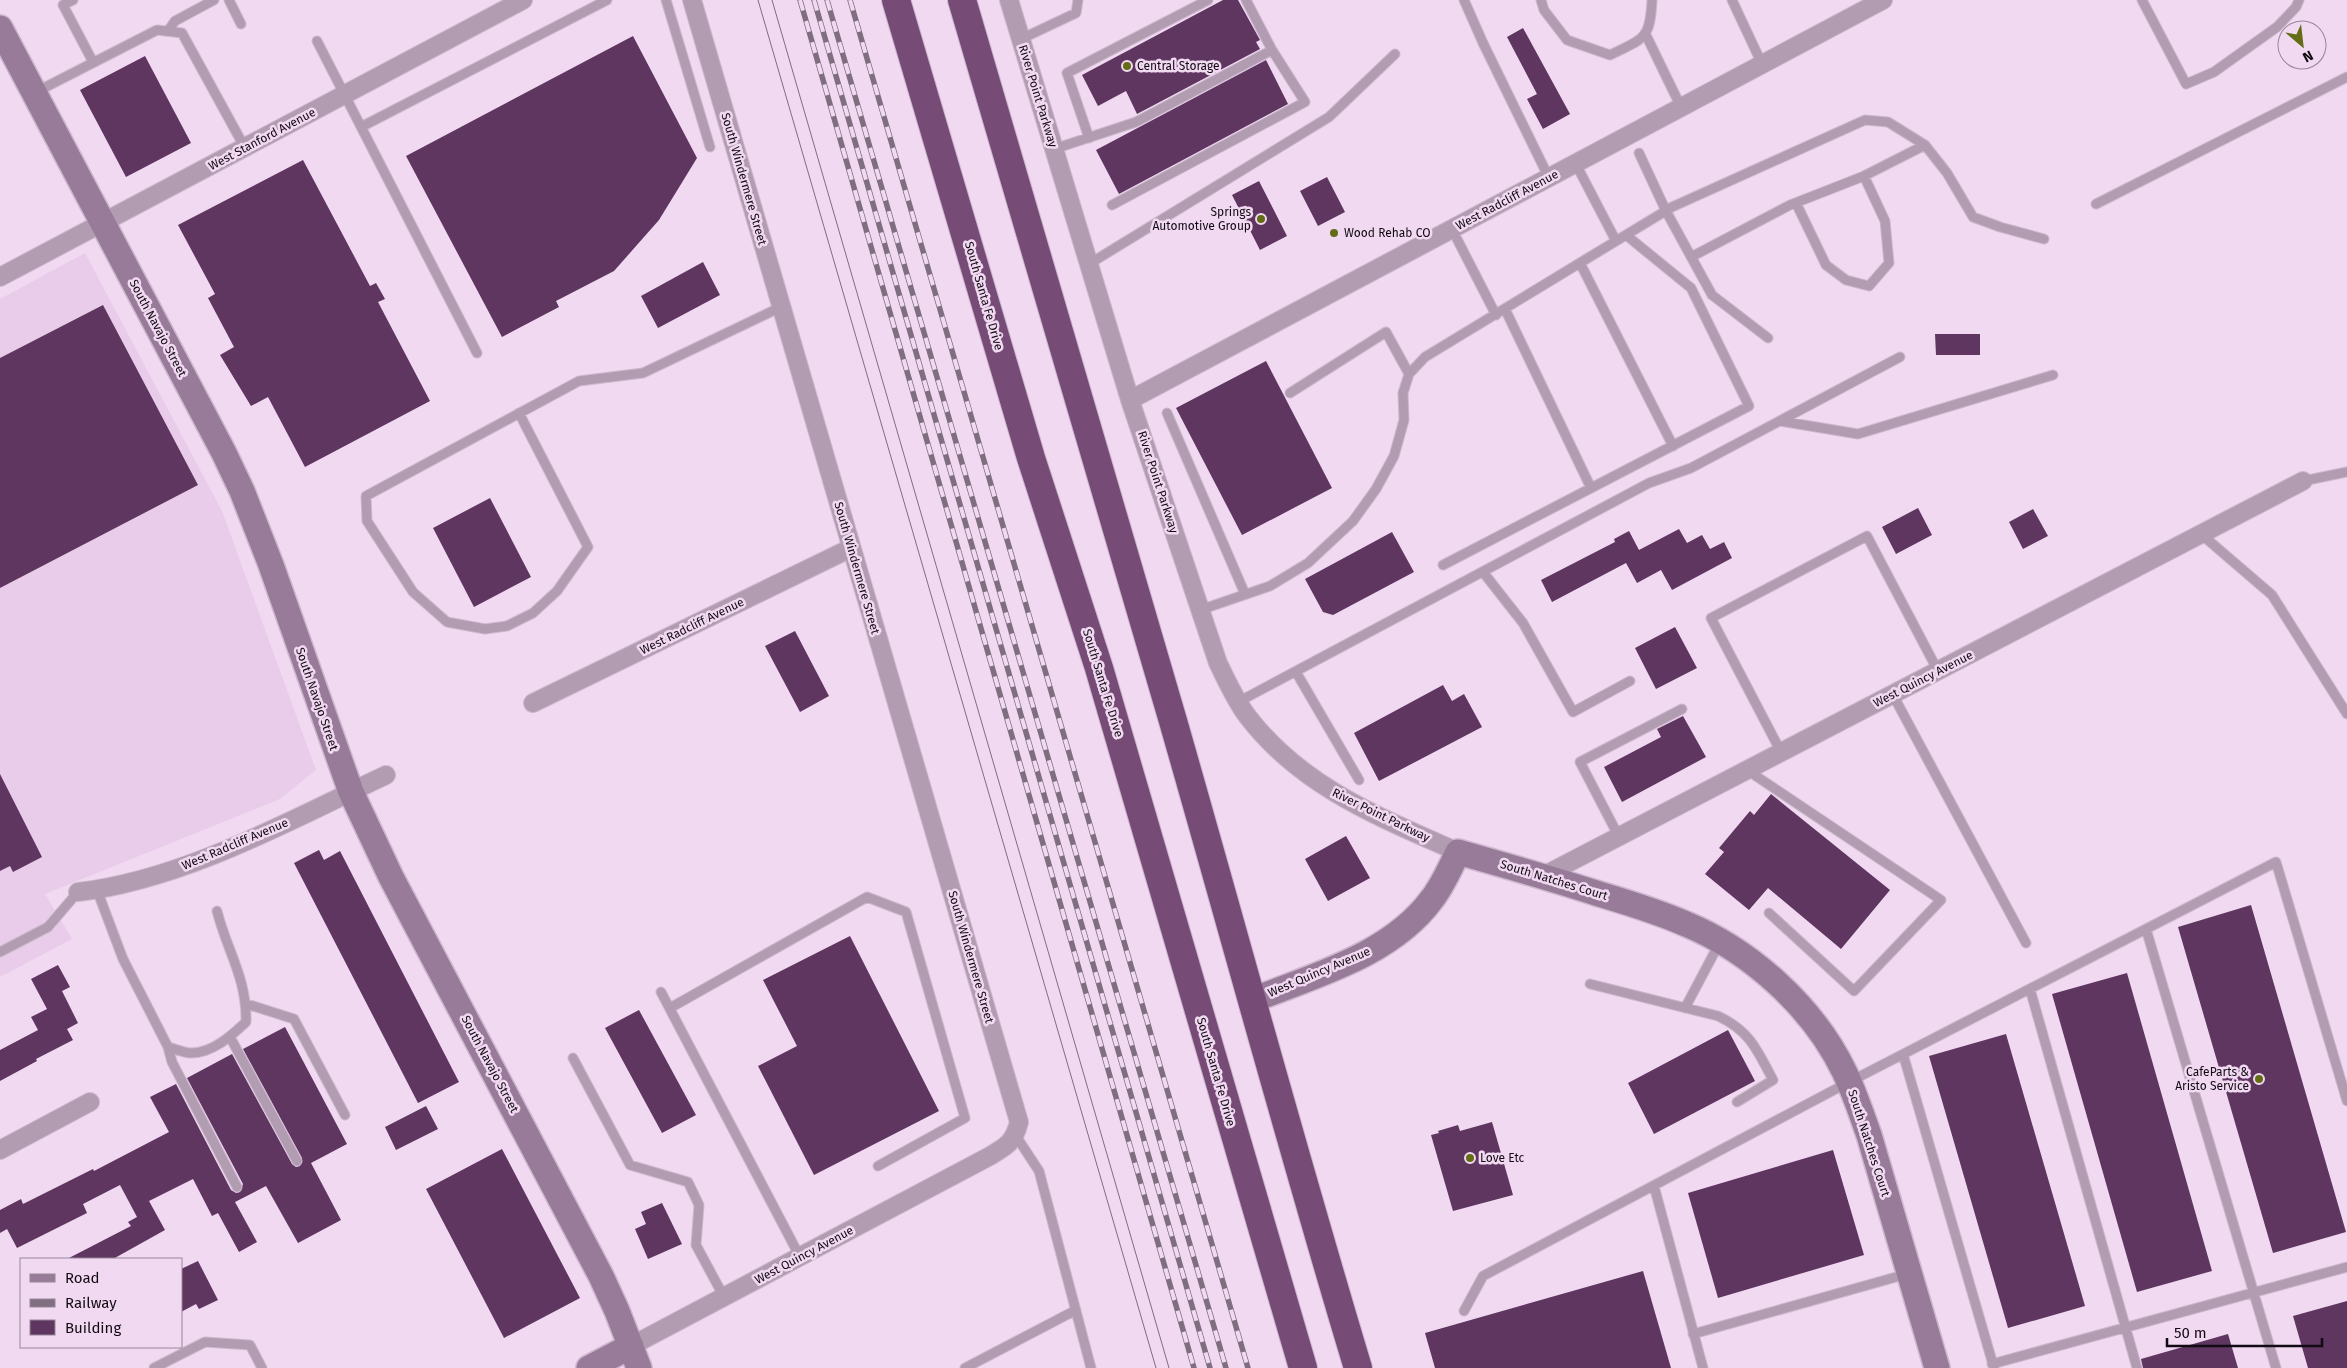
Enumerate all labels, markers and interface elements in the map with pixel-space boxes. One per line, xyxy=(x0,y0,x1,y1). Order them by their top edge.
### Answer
north arrow xyxy=(2277,20,2327,70)
street label: River Point Parkway xyxy=(1016,43,1060,149)
text: N xyxy=(2300,46,2316,66)
place label: Central Storage xyxy=(1137,59,1220,73)
marker: Central Storage xyxy=(1121,60,1133,72)
street label: West Stanford Avenue xyxy=(206,105,318,173)
street label: South Windermere Street xyxy=(718,111,770,247)
street label: West Radcliff Avenue xyxy=(1453,167,1561,233)
place label: Springs Automotive Group xyxy=(1152,205,1251,233)
marker: Springs Automotive Group xyxy=(1255,213,1267,225)
place label: Wood Rehab CO xyxy=(1344,226,1430,240)
marker: Wood Rehab CO xyxy=(1328,227,1340,239)
street label: South Santa Fe Drive xyxy=(962,240,1006,352)
street label: South Navajo Street xyxy=(127,277,190,379)
street label: River Point Parkway xyxy=(1135,429,1181,535)
street label: South Windermere Street xyxy=(831,500,883,636)
street label: West Radcliff Avenue xyxy=(638,595,746,657)
street label: South Santa Fe Drive xyxy=(1080,627,1126,739)
street label: South Navajo Street xyxy=(293,646,341,753)
street label: West Quincy Avenue xyxy=(1871,648,1975,710)
street label: River Point Parkway xyxy=(1330,785,1432,845)
street label: West Radcliff Avenue xyxy=(180,815,290,873)
street label: South Natches Court xyxy=(1499,857,1610,903)
street label: South Windermere Street xyxy=(945,889,997,1025)
street label: West Quincy Avenue xyxy=(1266,944,1372,1000)
street label: South Navajo Street xyxy=(459,1013,522,1115)
street label: South Santa Fe Drive xyxy=(1194,1016,1238,1128)
place label: CafeParts & Aristo Service xyxy=(2175,1065,2249,1093)
marker: CafeParts & Aristo Service xyxy=(2253,1073,2265,1085)
street label: South Natches Court xyxy=(1845,1088,1893,1199)
place label: Love Etc xyxy=(1480,1151,1525,1165)
marker: Love Etc xyxy=(1464,1152,1476,1164)
street label: West Quincy Avenue xyxy=(752,1223,856,1287)
legend xyxy=(20,1258,182,1348)
text: Road xyxy=(65,1269,100,1287)
text: Railway xyxy=(65,1294,117,1312)
scale bar xyxy=(2167,1316,2322,1348)
text: Building xyxy=(65,1319,121,1337)
text: 50 m xyxy=(2174,1324,2207,1342)

